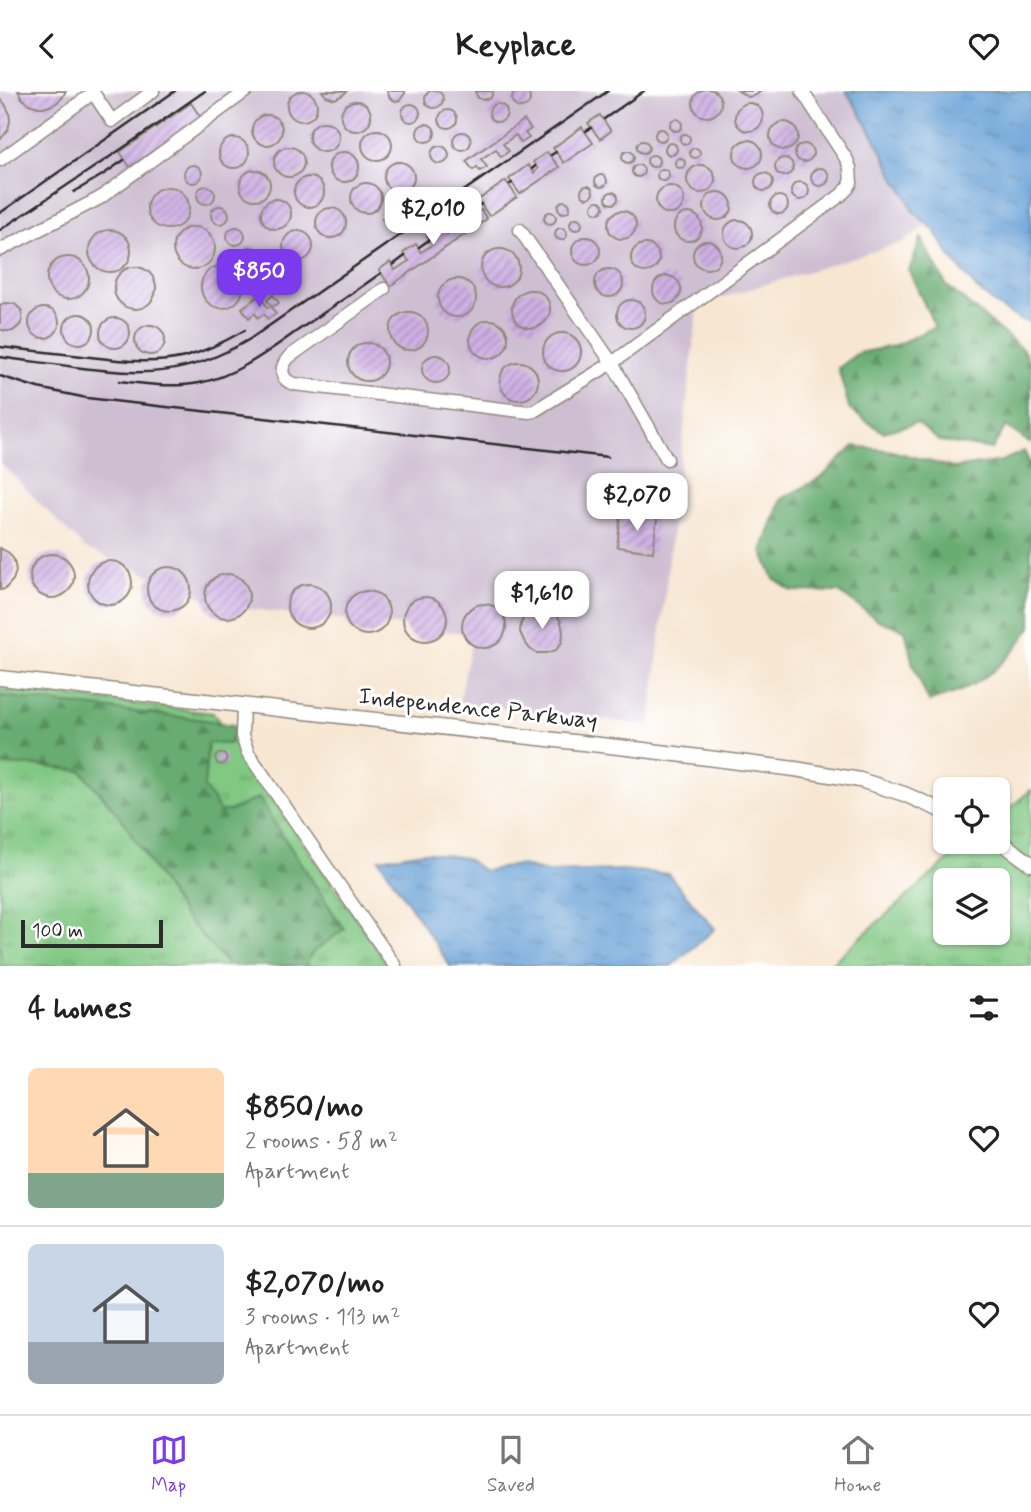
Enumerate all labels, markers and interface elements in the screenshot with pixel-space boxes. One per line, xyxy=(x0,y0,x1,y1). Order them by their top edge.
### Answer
text: Keyplace xyxy=(455,25,576,67)
icon: back xyxy=(28,27,66,65)
icon: heart xyxy=(965,27,1003,65)
pin: $2,010 xyxy=(376,187,490,247)
text: $2,010 xyxy=(401,195,465,225)
pin: $850 xyxy=(218,249,300,309)
text: $850 xyxy=(233,257,285,287)
pin: $2,070 xyxy=(580,473,694,533)
text: $2,070 xyxy=(603,481,671,511)
pin: $1,610 xyxy=(485,571,599,631)
text: $1,610 xyxy=(510,579,574,609)
street label: Independence Parkway xyxy=(357,681,599,737)
map controls xyxy=(933,777,1010,945)
button: locate xyxy=(933,777,1010,854)
button: layers xyxy=(933,868,1010,945)
scale bar xyxy=(21,917,163,949)
text: 100 m xyxy=(32,919,83,944)
text: 4 homes xyxy=(28,989,132,1028)
icon: filters xyxy=(965,989,1003,1027)
text: $850/mo xyxy=(245,1088,363,1127)
icon: home xyxy=(84,1096,168,1180)
icon: heart xyxy=(965,1119,1003,1157)
text: 2 rooms · 58 m² xyxy=(245,1127,398,1157)
text: Apartment xyxy=(245,1157,350,1187)
text: $2,070/mo xyxy=(245,1264,384,1303)
icon: home xyxy=(84,1272,168,1356)
icon: heart xyxy=(965,1295,1003,1333)
text: 3 rooms · 113 m² xyxy=(245,1303,400,1333)
text: Apartment xyxy=(245,1333,350,1363)
tab: Map xyxy=(150,1431,188,1498)
tab: Saved xyxy=(487,1431,535,1498)
tab: Home xyxy=(834,1431,881,1498)

